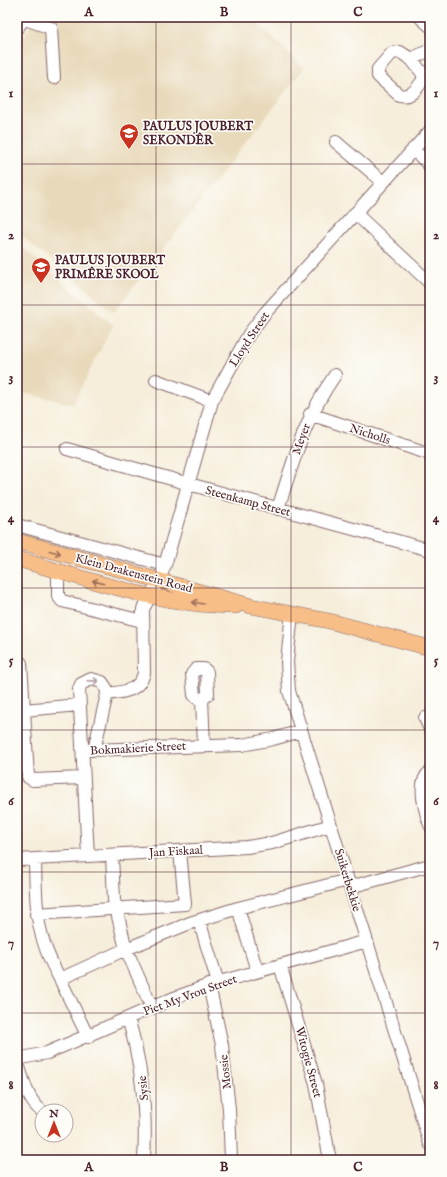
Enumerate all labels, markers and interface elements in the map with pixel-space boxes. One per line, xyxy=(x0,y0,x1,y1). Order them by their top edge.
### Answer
text: A xyxy=(84,4,95,21)
text: B xyxy=(220,4,229,21)
text: C xyxy=(353,4,363,21)
text: 1 xyxy=(9,85,14,102)
text: 1 xyxy=(434,85,439,102)
place label: PAULUS JOUBERT SEKONDÊR xyxy=(143,119,253,148)
school or university icon: PAULUS JOUBERT SEKONDÊR xyxy=(118,122,140,150)
text: 2 xyxy=(8,227,14,244)
text: 2 xyxy=(433,227,439,244)
place label: PAULUS JOUBERT PRIMÊRE SKOOL xyxy=(55,253,165,282)
school or university icon: PAULUS JOUBERT PRIMÊRE SKOOL xyxy=(30,256,52,284)
street label: Lloyd Street xyxy=(226,309,273,370)
text: 3 xyxy=(9,369,14,386)
text: 3 xyxy=(434,369,439,386)
street label: Meyer xyxy=(289,421,314,457)
street label: Nicholls xyxy=(347,421,392,448)
street label: Steenkamp Street xyxy=(203,483,292,521)
text: 4 xyxy=(8,510,15,527)
text: 4 xyxy=(433,510,440,527)
one-way arrow xyxy=(48,548,61,556)
street label: Klein Drakenstein Road xyxy=(74,551,194,596)
one-way arrow xyxy=(92,578,105,585)
one-way arrow xyxy=(192,599,205,607)
text: 5 xyxy=(9,652,14,669)
text: 5 xyxy=(434,652,439,669)
one-way arrow xyxy=(87,677,100,684)
street label: Bokmakierie Street xyxy=(90,739,186,758)
text: 6 xyxy=(8,793,14,810)
text: 6 xyxy=(433,793,439,810)
street label: Jan Fiskaal xyxy=(147,843,204,862)
street label: Suikerbekkie xyxy=(331,847,364,914)
text: 7 xyxy=(8,935,14,952)
text: 7 xyxy=(433,935,439,952)
street label: Piet My Vrou Street xyxy=(141,972,239,1019)
street label: Witogie Street xyxy=(292,1025,325,1099)
street label: Mossie xyxy=(216,1053,235,1090)
street label: Sysie xyxy=(135,1074,152,1101)
text: 8 xyxy=(8,1077,14,1094)
text: 8 xyxy=(433,1077,439,1094)
north arrow xyxy=(34,1103,74,1143)
text: N xyxy=(48,1107,59,1121)
text: A xyxy=(84,1159,95,1176)
text: B xyxy=(220,1159,229,1176)
text: C xyxy=(353,1159,363,1176)

